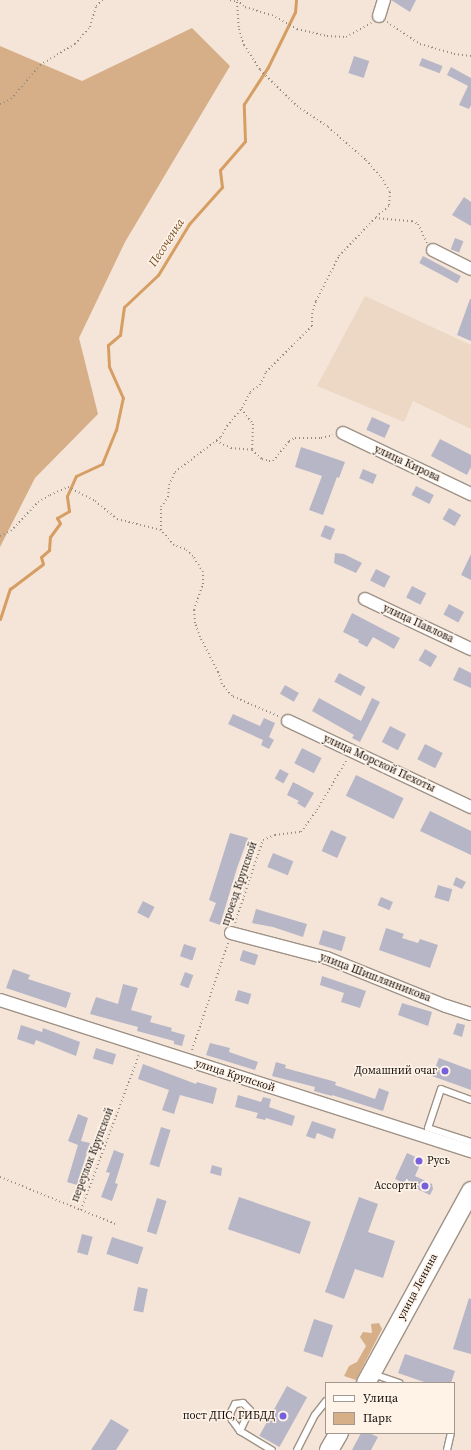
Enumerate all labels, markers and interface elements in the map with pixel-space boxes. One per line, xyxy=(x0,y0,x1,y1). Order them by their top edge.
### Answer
water label: Песоченка xyxy=(146,216,188,270)
street label: улица Кирова xyxy=(372,443,442,485)
street label: улица Павлова xyxy=(380,602,456,646)
street label: улица Морской Пехоты xyxy=(321,732,437,796)
street label: проезд Крупской xyxy=(219,840,261,928)
street label: улица Шишлянникова xyxy=(318,951,432,1005)
street label: улица Крупской xyxy=(193,1057,277,1095)
place label: Домашний очаг xyxy=(354,1064,437,1078)
marker: Домашний очаг xyxy=(440,1066,450,1076)
street label: переулок Крупской xyxy=(69,1106,117,1204)
place label: Русь xyxy=(427,1154,450,1168)
marker: Русь xyxy=(414,1156,424,1166)
place label: Ассорти xyxy=(374,1179,417,1193)
marker: Ассорти xyxy=(420,1181,430,1191)
street label: улица Ленина xyxy=(395,1252,441,1322)
legend xyxy=(325,1382,455,1434)
text: Улица xyxy=(363,1390,398,1406)
place label: пост ДПС, ГИБДД xyxy=(183,1409,275,1423)
text: Парк xyxy=(363,1410,392,1426)
marker: пост ДПС, ГИБДД xyxy=(278,1411,288,1421)

